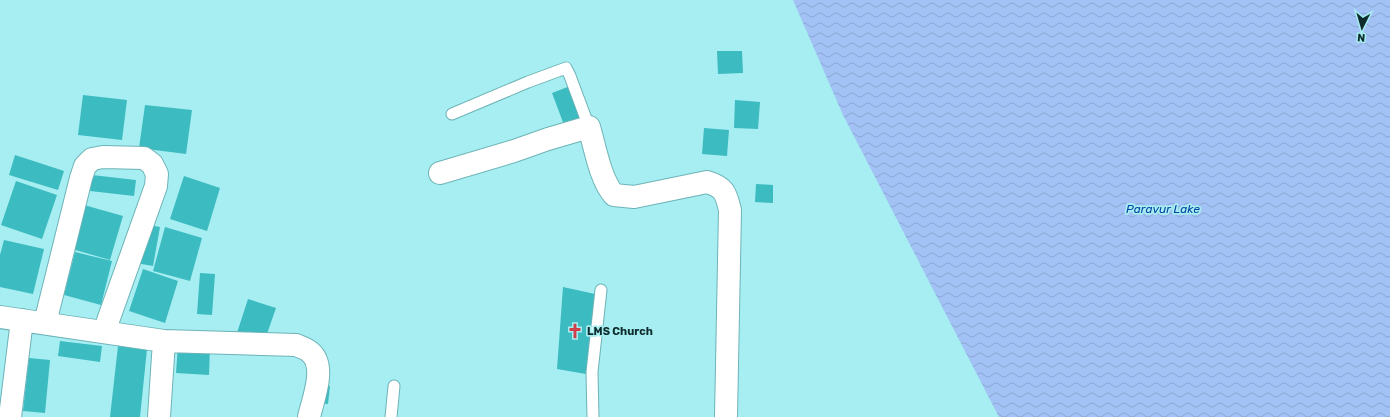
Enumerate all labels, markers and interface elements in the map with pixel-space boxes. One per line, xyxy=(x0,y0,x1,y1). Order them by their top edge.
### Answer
north arrow xyxy=(1342,8,1382,48)
text: N xyxy=(1357,31,1366,44)
water label: Paravur Lake xyxy=(1126,202,1200,216)
church icon: LMS Church xyxy=(566,322,584,340)
place label: LMS Church xyxy=(587,325,653,338)

